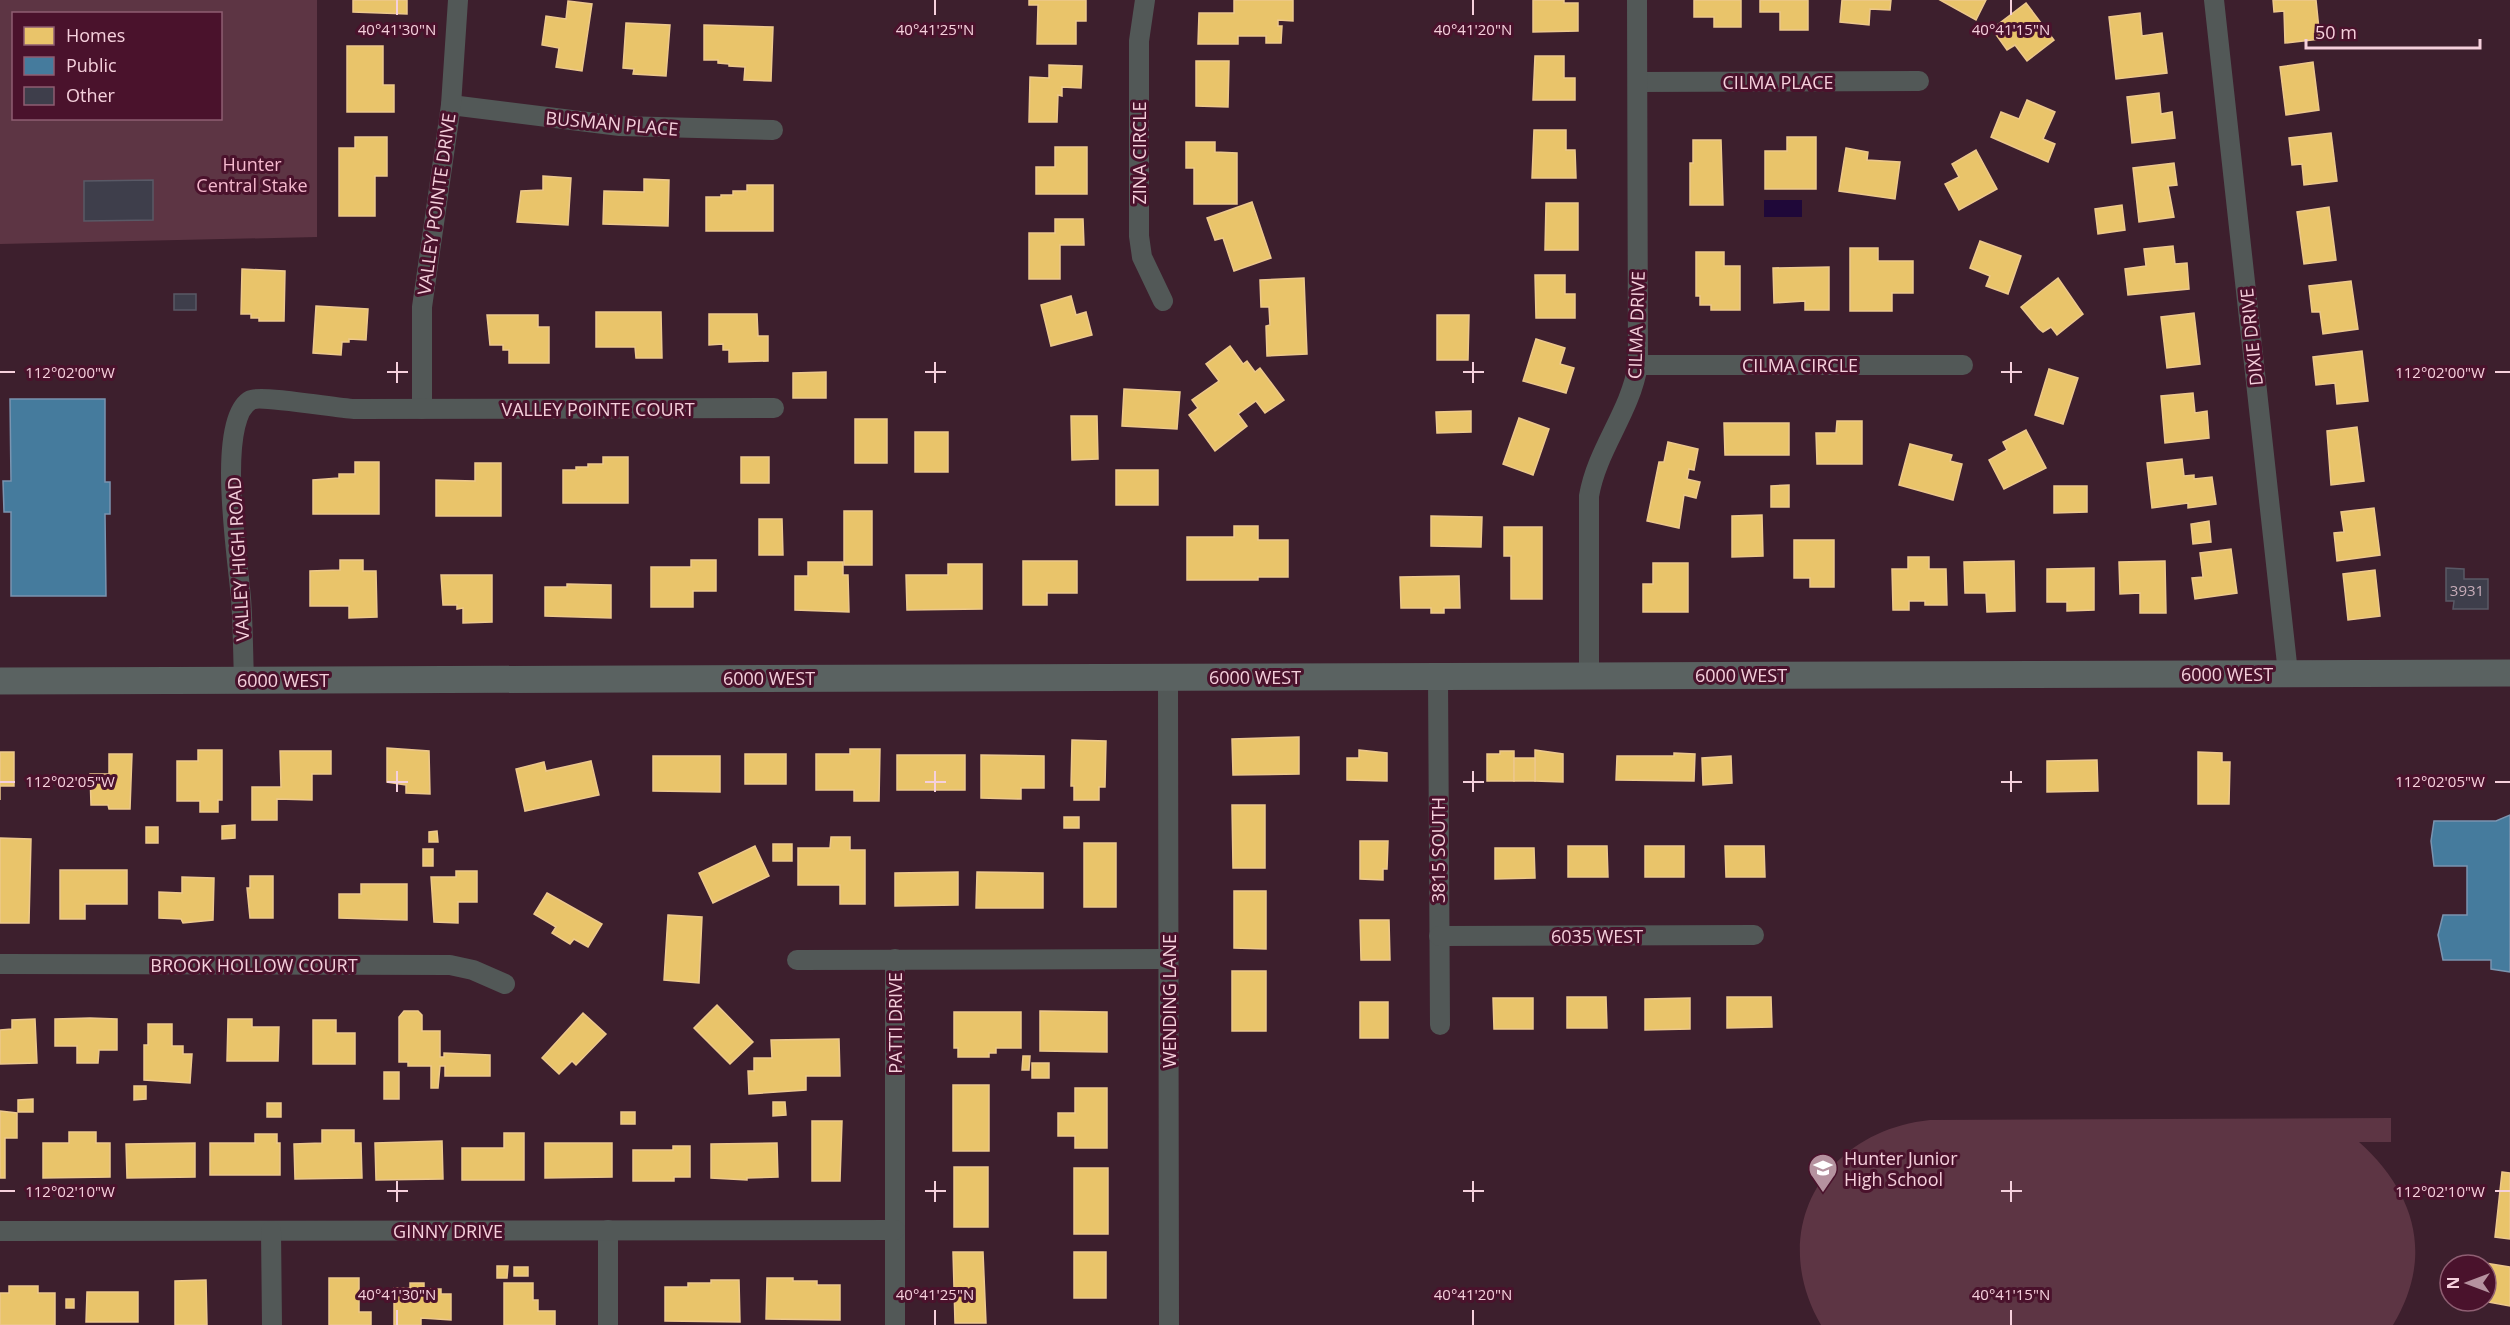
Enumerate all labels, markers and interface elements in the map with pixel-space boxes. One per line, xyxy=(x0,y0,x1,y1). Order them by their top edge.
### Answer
legend xyxy=(12,12,222,120)
scale bar xyxy=(2306,12,2480,50)
text: 40°41'30"N xyxy=(358,19,436,39)
text: 40°41'25"N xyxy=(896,19,974,39)
text: 40°41'20"N xyxy=(1434,19,1512,39)
text: 40°41'15"N xyxy=(1972,19,2050,39)
text: 50 m xyxy=(2315,20,2357,44)
text: Homes xyxy=(66,23,125,47)
text: Public xyxy=(66,53,117,77)
street label: CILMA PLACE xyxy=(1723,70,1833,94)
text: Other xyxy=(66,83,116,107)
street label: ZINA CIRCLE xyxy=(1127,101,1151,205)
street label: BUSMAN PLACE xyxy=(545,105,679,141)
street label: VALLEY POINTE DRIVE xyxy=(411,111,461,297)
park label: Hunter Central Stake xyxy=(196,152,308,197)
street label: CILMA DRIVE xyxy=(1622,271,1650,379)
street label: DIXIE DRIVE xyxy=(2234,287,2268,387)
street label: CILMA CIRCLE xyxy=(1742,353,1858,377)
text: 112°02'00"W xyxy=(25,362,115,382)
text: 112°02'00"W xyxy=(2395,362,2485,382)
street label: VALLEY POINTE COURT xyxy=(501,397,695,421)
street label: VALLEY HIGH ROAD xyxy=(222,476,254,642)
house number: 3931 xyxy=(2450,580,2484,600)
street label: 6000 WEST xyxy=(2181,662,2273,686)
street label: 6000 WEST xyxy=(1695,663,1787,687)
street label: 6000 WEST xyxy=(1209,665,1301,689)
street label: 6000 WEST xyxy=(723,666,815,690)
street label: 6000 WEST xyxy=(237,668,329,692)
text: 112°02'05"W xyxy=(25,771,115,791)
text: 112°02'05"W xyxy=(2395,771,2485,791)
street label: 3815 SOUTH xyxy=(1426,797,1450,903)
street label: 6035 WEST xyxy=(1551,924,1643,948)
street label: WENDING LANE xyxy=(1157,934,1181,1068)
street label: BROOK HOLLOW COURT xyxy=(150,953,358,977)
street label: PATTI DRIVE xyxy=(883,972,907,1074)
place label: Hunter Junior High School xyxy=(1844,1146,1958,1191)
school or university icon: Hunter Junior High School xyxy=(1807,1152,1839,1194)
text: 112°02'10"W xyxy=(25,1181,115,1201)
text: 112°02'10"W xyxy=(2395,1181,2485,1201)
street label: GINNY DRIVE xyxy=(393,1219,503,1243)
north arrow xyxy=(2438,1253,2498,1313)
text: N xyxy=(2442,1276,2464,1290)
text: 40°41'30"N xyxy=(358,1284,436,1304)
text: 40°41'25"N xyxy=(896,1284,974,1304)
text: 40°41'20"N xyxy=(1434,1284,1512,1304)
text: 40°41'15"N xyxy=(1972,1284,2050,1304)

